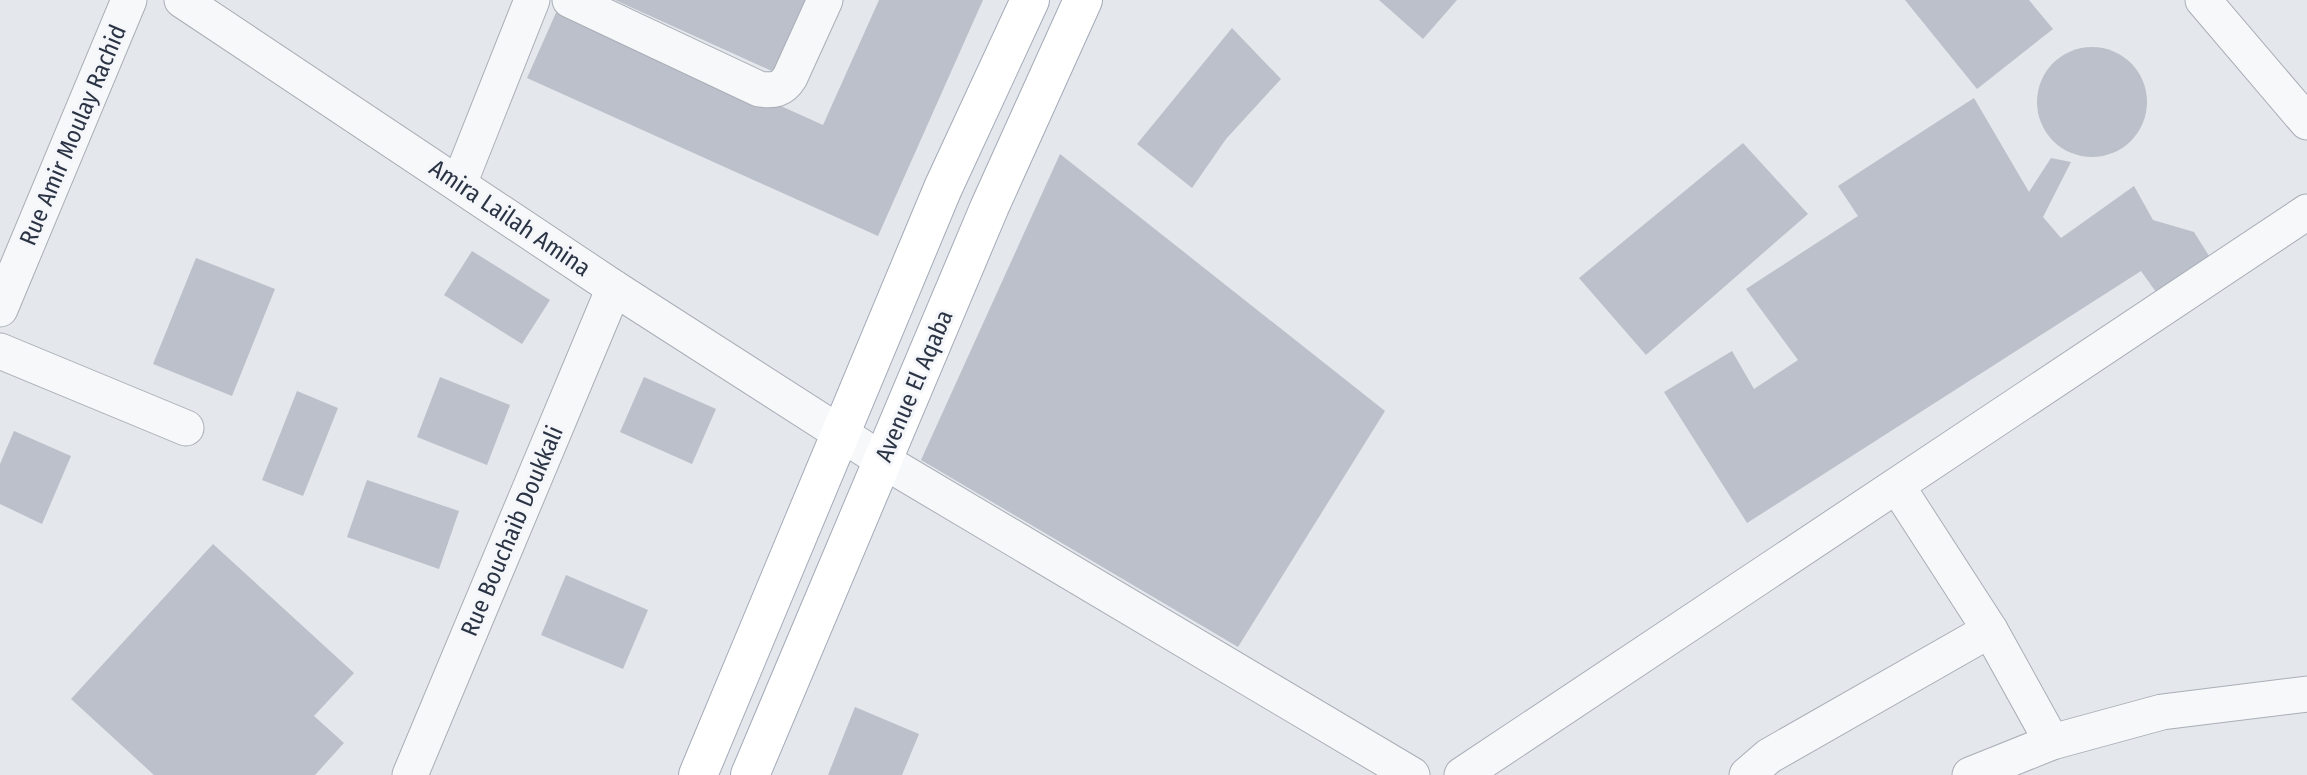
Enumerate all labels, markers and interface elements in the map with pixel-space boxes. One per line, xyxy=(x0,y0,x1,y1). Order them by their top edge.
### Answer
street label: Rue Amir Moulay Rachid xyxy=(14,20,132,250)
street label: Amira Lailah Amina xyxy=(424,154,596,282)
street label: Avenue El Aqaba xyxy=(869,306,959,466)
street label: Rue Bouchaib Doukkali xyxy=(455,422,569,640)

